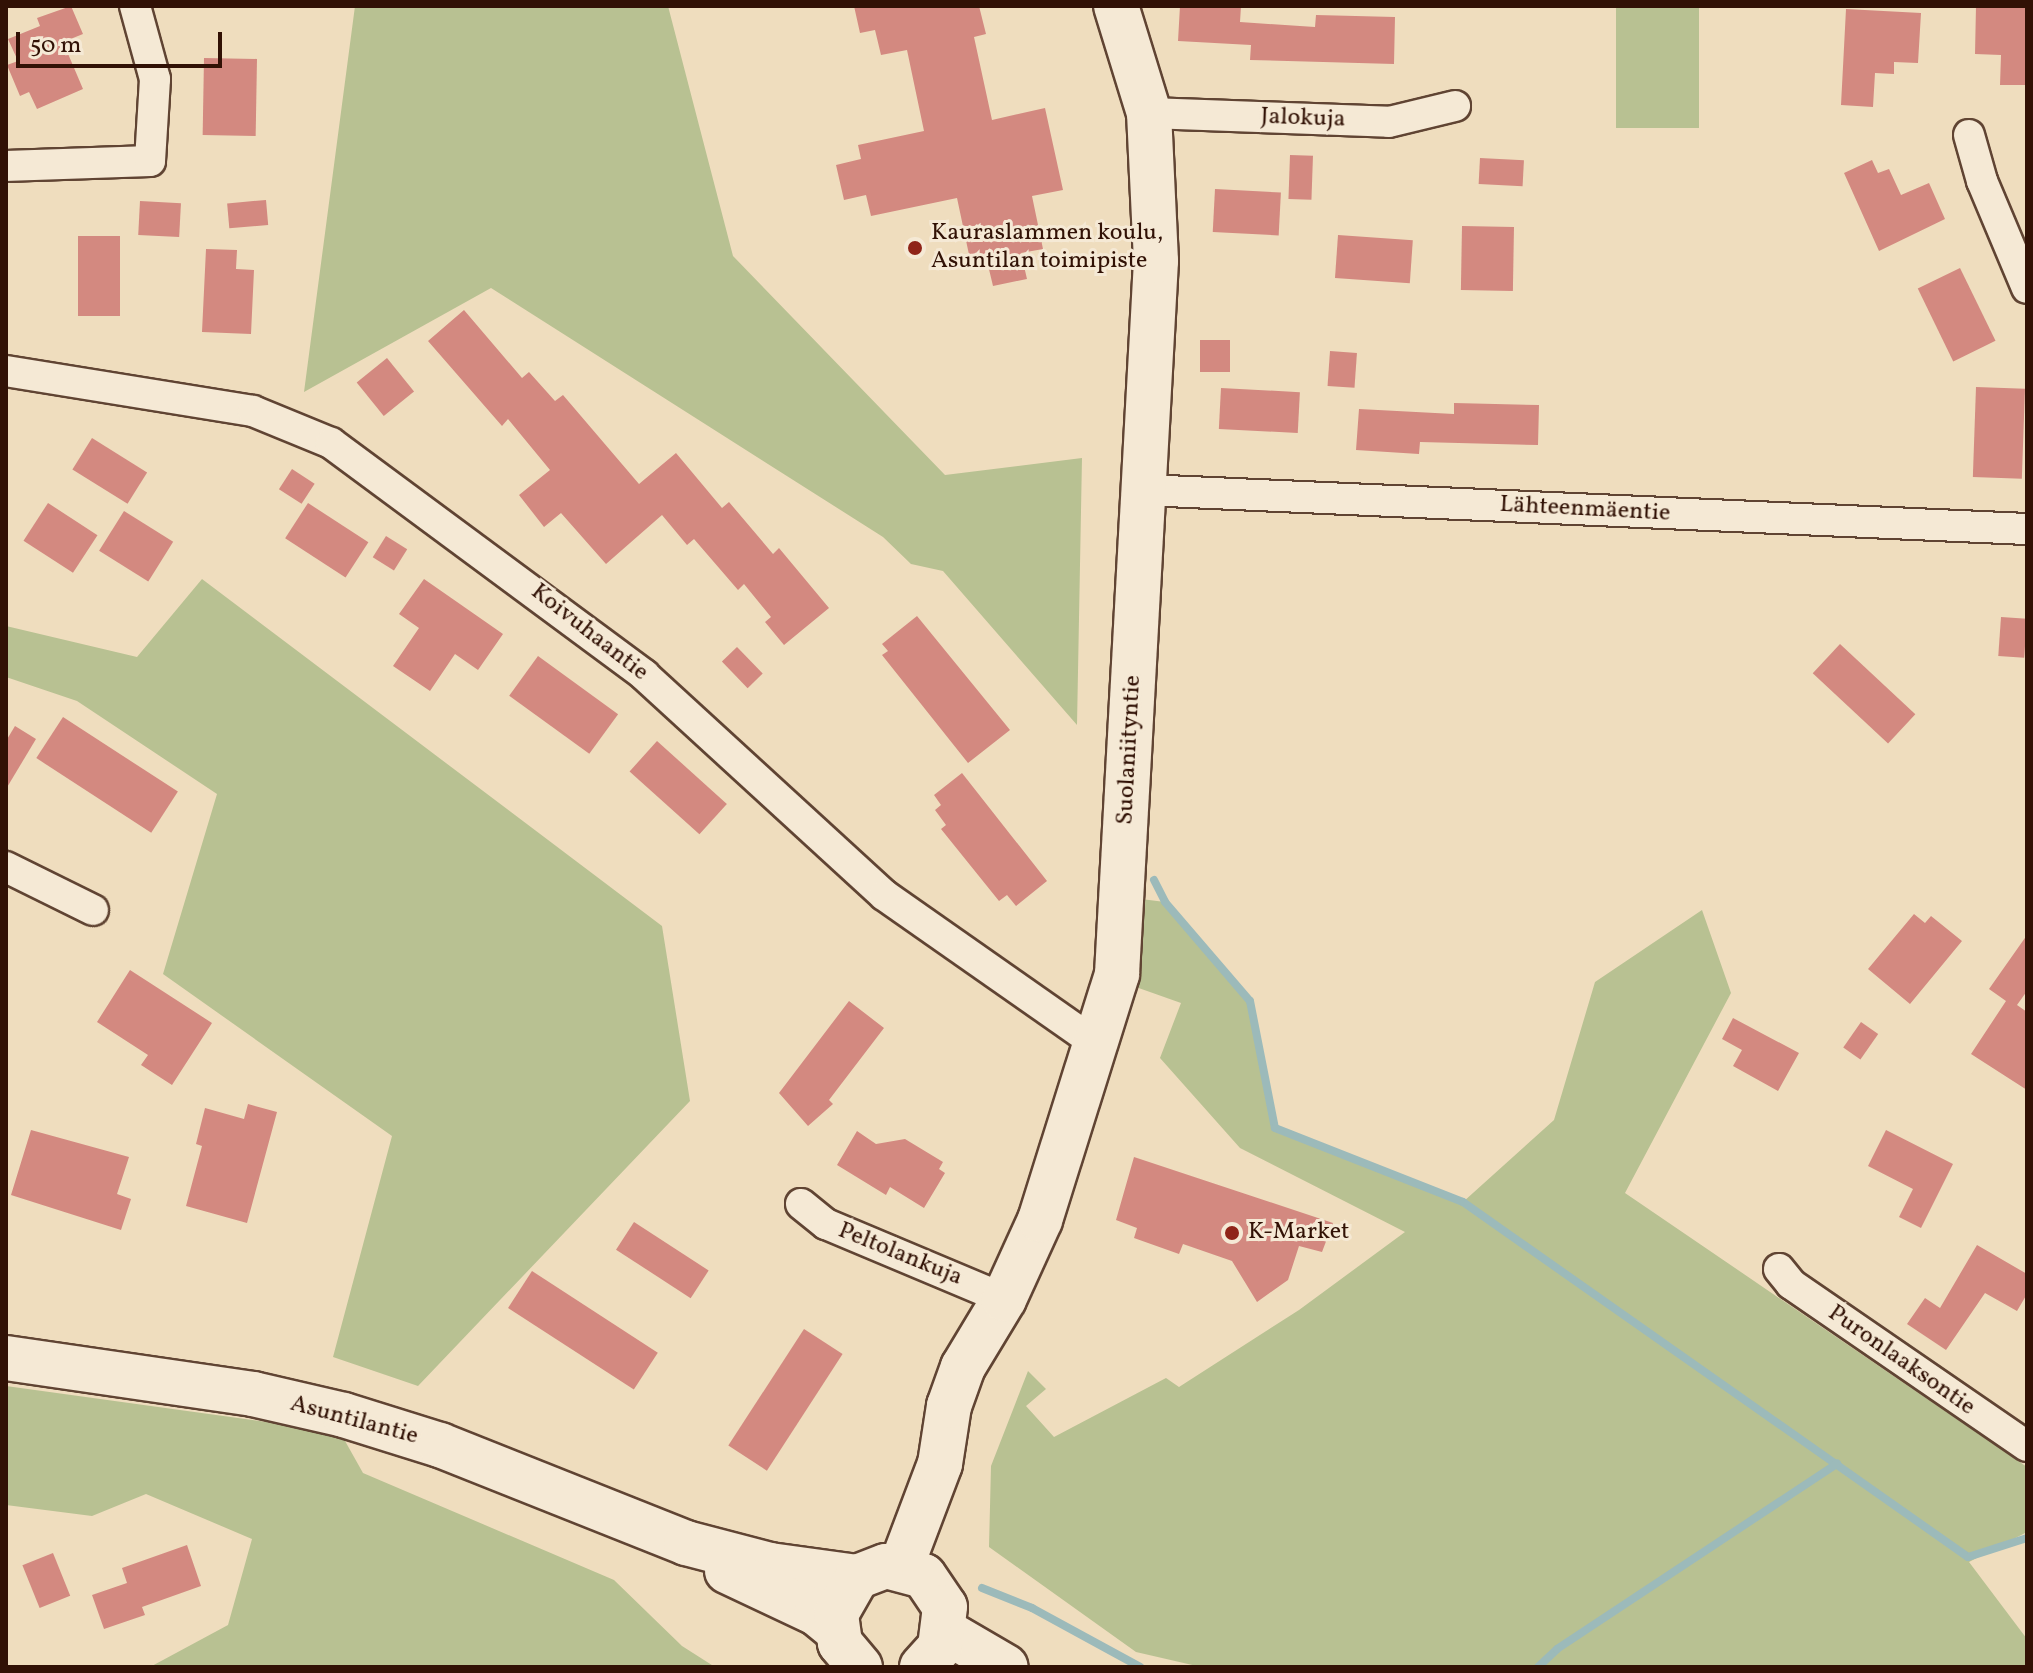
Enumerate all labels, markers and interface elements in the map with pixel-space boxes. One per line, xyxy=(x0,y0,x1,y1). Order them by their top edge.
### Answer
scale bar xyxy=(20,16,226,66)
text: 50 m xyxy=(30,29,82,63)
street label: Jalokuja xyxy=(1260,103,1346,135)
place label: Kauraslammen koulu, Asuntilan toimipiste xyxy=(931,220,1163,276)
marker: Kauraslammen koulu, Asuntilan toimipiste xyxy=(906,239,924,257)
street label: Lähteenmäentie xyxy=(1499,491,1671,529)
street label: Koivuhaantie xyxy=(525,578,653,688)
street label: Suolaniityntie xyxy=(1112,674,1148,826)
street label: Peltolankuja xyxy=(834,1217,966,1293)
place label: K-Market xyxy=(1248,1219,1350,1247)
marker: K-Market xyxy=(1223,1224,1241,1242)
street label: Puronlaaksontie xyxy=(1822,1300,1980,1422)
street label: Asuntilantie xyxy=(287,1390,421,1452)

